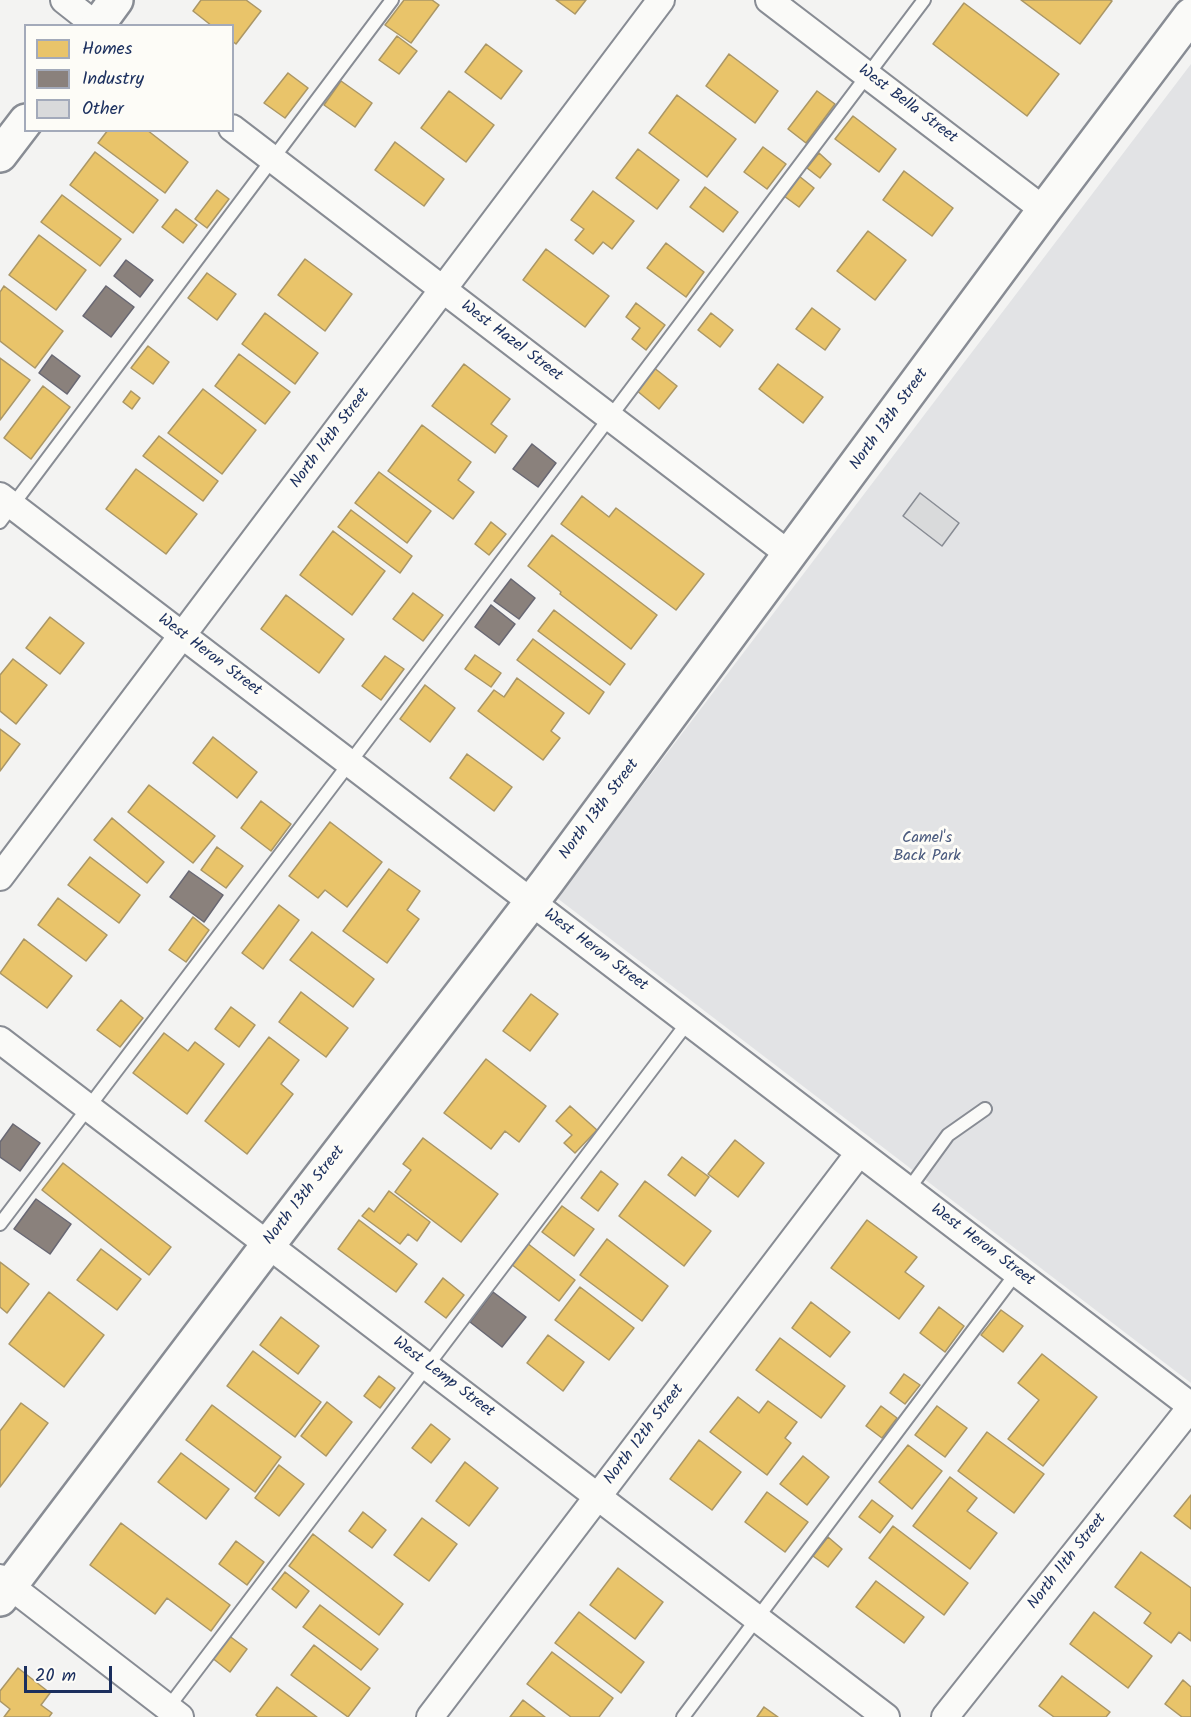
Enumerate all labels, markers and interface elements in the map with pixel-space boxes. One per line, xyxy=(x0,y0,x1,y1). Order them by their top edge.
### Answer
legend xyxy=(24,24,234,132)
text: Homes xyxy=(82,35,132,64)
street label: West Bella Street xyxy=(854,62,960,148)
text: Industry xyxy=(82,65,144,94)
text: Other xyxy=(82,95,124,124)
street label: West Hazel Street xyxy=(456,297,566,387)
street label: North 13th Street xyxy=(847,366,933,474)
street label: North 14th Street xyxy=(287,385,375,493)
street label: West Heron Street xyxy=(153,611,265,701)
street label: North 13th Street xyxy=(556,756,644,864)
park label: Camel's Back Park xyxy=(893,829,961,867)
street label: West Heron Street xyxy=(539,906,651,996)
street label: North 13th Street xyxy=(260,1143,350,1249)
street label: West Heron Street xyxy=(926,1201,1038,1291)
street label: West Lemp Street xyxy=(388,1333,498,1423)
street label: North 12th Street xyxy=(601,1381,689,1489)
street label: North 11th Street xyxy=(1025,1510,1111,1614)
scale bar xyxy=(27,1654,116,1692)
text: 20 m xyxy=(35,1662,76,1691)

